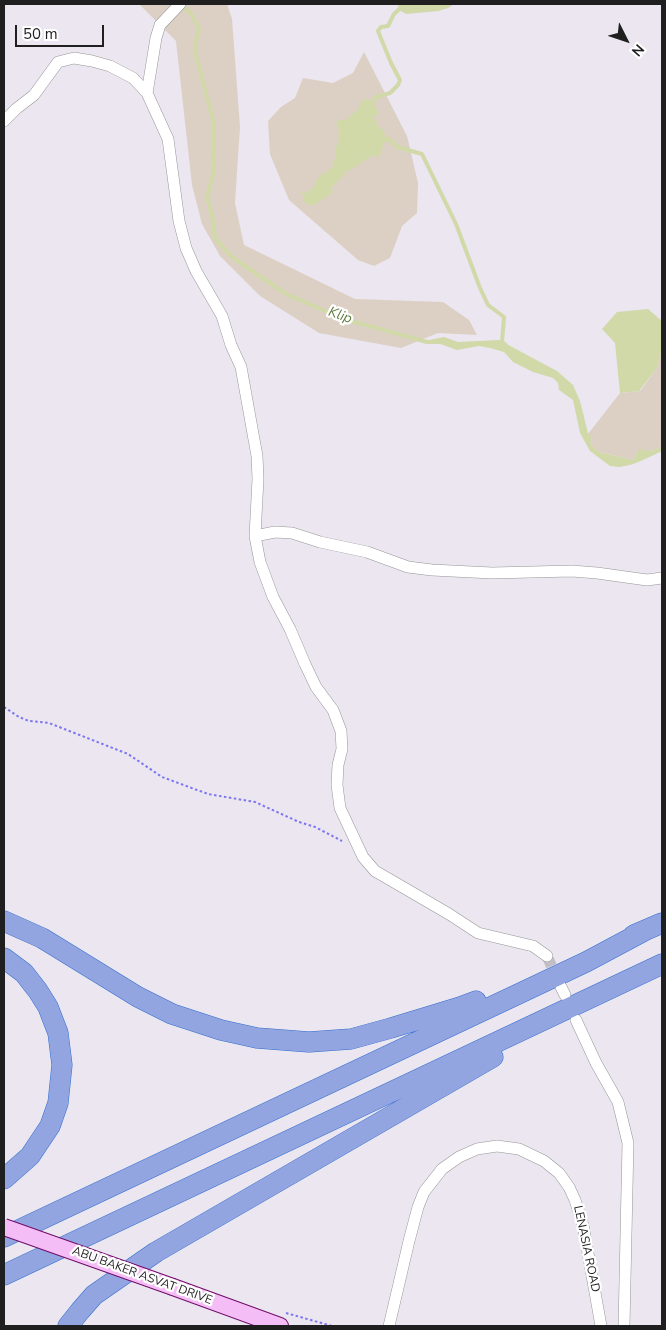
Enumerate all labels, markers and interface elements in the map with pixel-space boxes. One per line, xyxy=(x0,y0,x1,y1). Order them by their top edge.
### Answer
scale bar xyxy=(18,15,106,47)
north arrow xyxy=(601,15,651,65)
text: 50 m xyxy=(23,24,58,44)
text: N xyxy=(627,40,648,60)
water label: Klip xyxy=(326,304,354,328)
street label: LENASIA ROAD xyxy=(570,1204,602,1294)
street label: ABU BAKER ASVAT DRIVE xyxy=(70,1244,214,1308)

